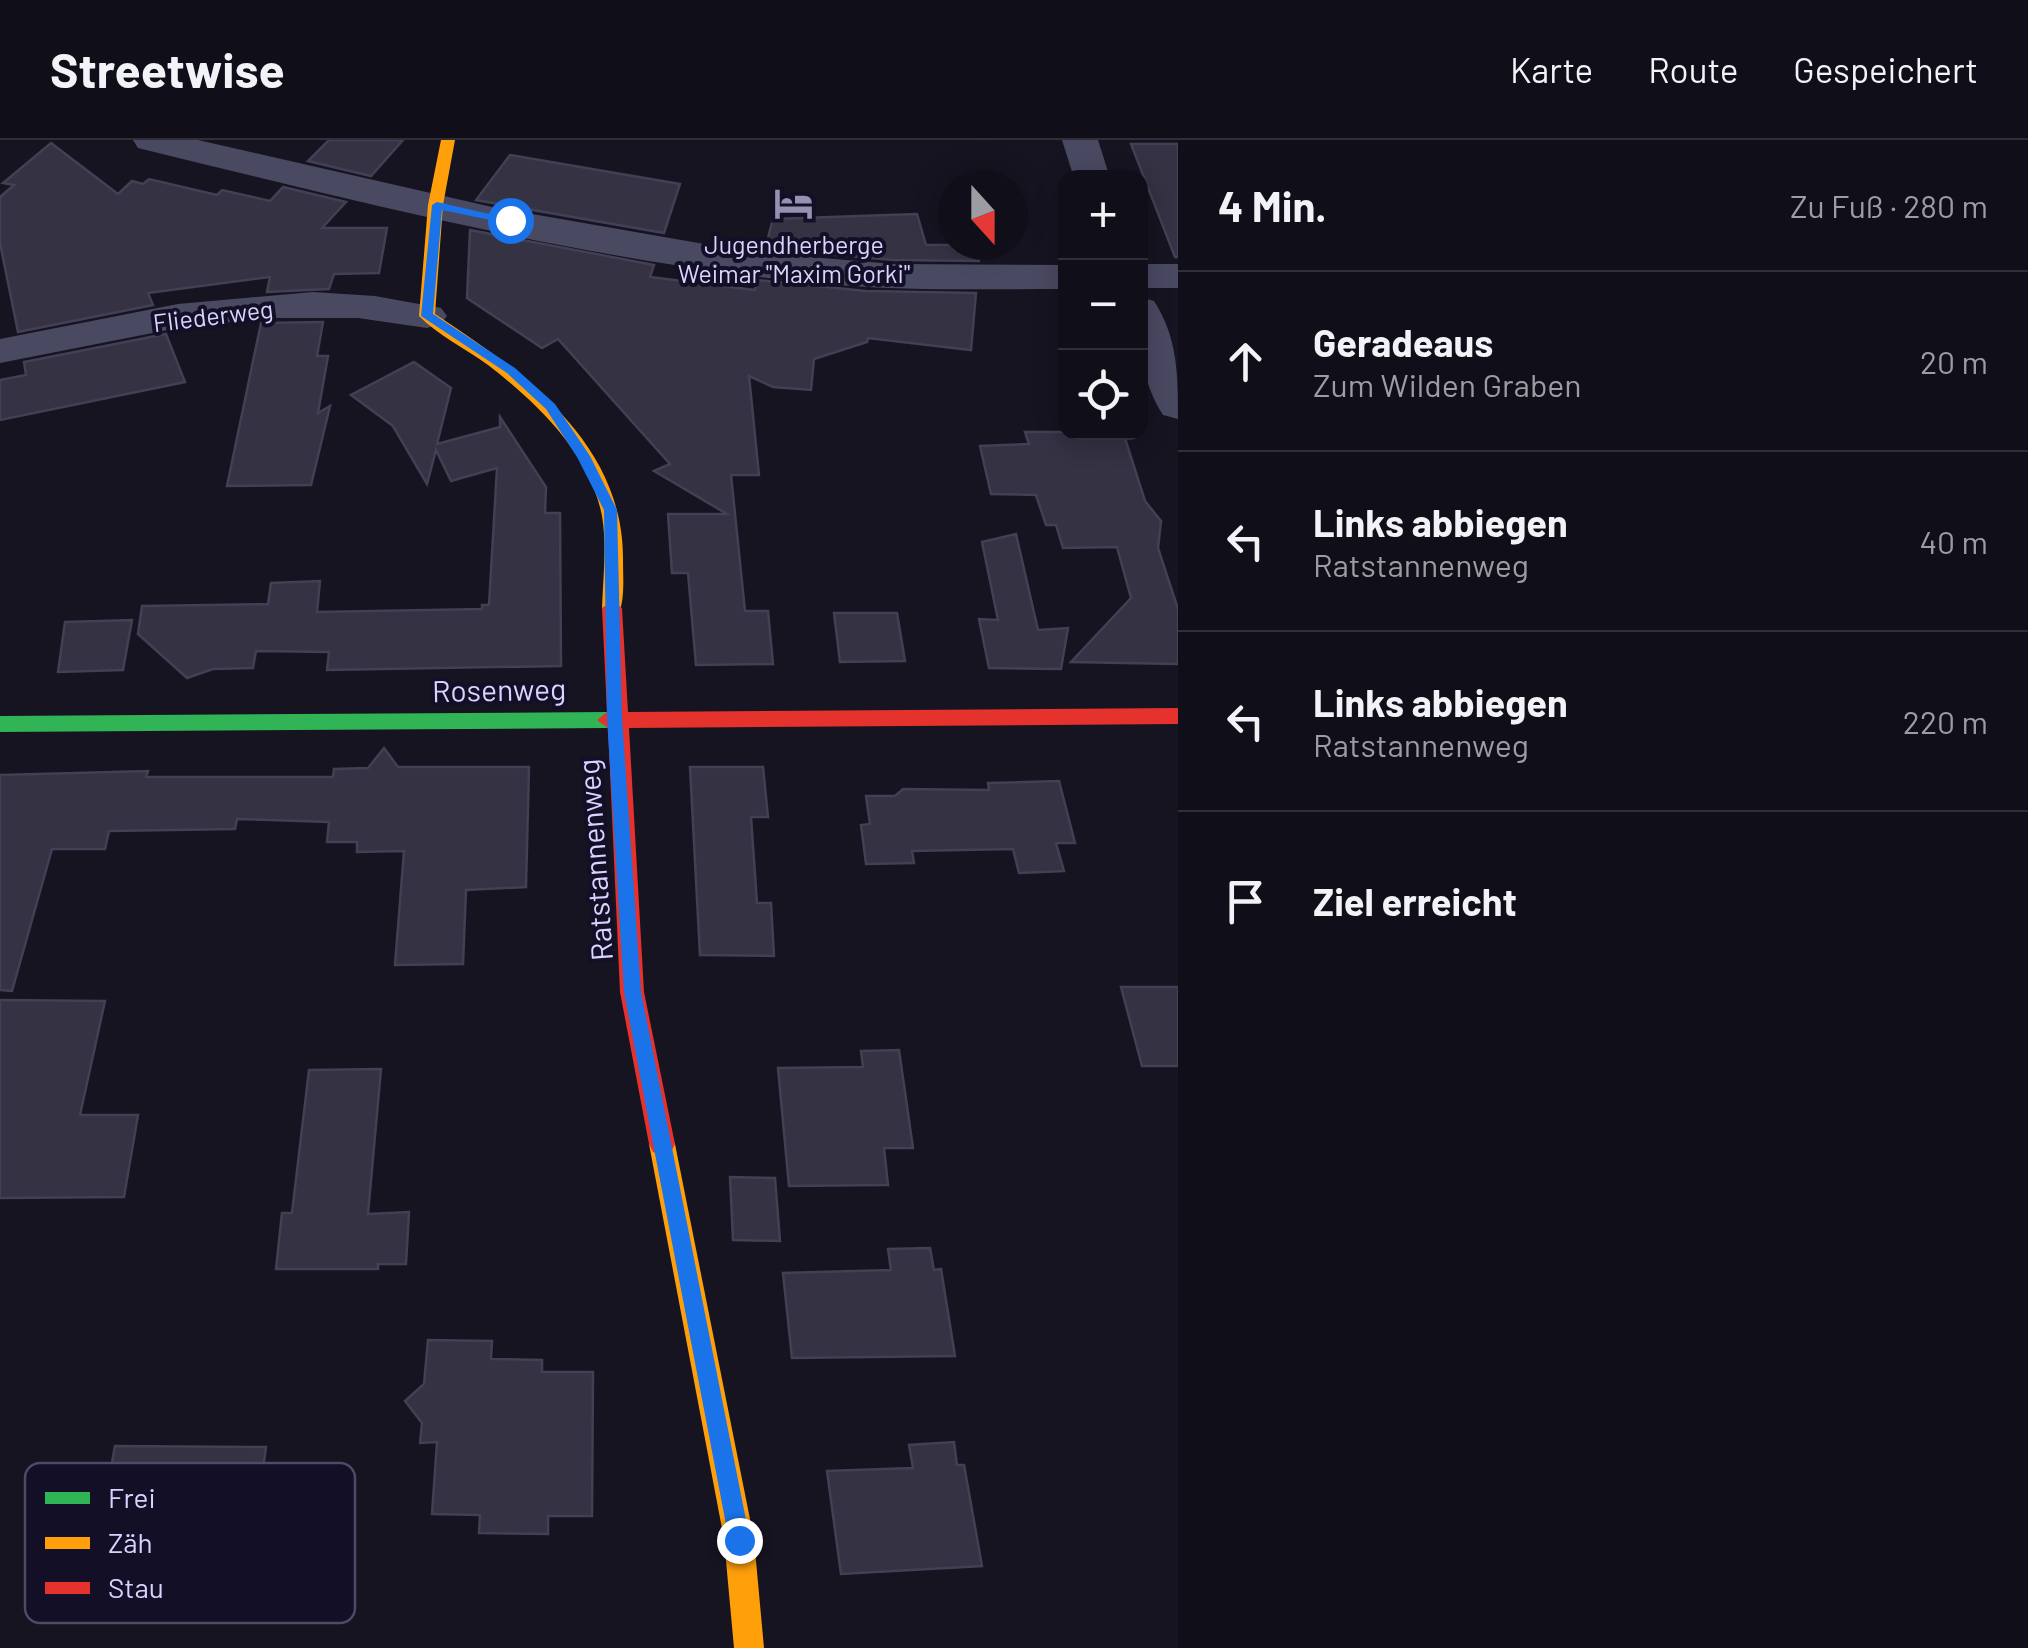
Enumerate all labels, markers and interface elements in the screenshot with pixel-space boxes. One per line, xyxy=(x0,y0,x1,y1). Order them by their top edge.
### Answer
text: Streetwise xyxy=(50,40,285,98)
text: Karte xyxy=(1510,48,1593,90)
text: Route xyxy=(1648,48,1738,90)
text: Gespeichert xyxy=(1793,48,1978,90)
north arrow xyxy=(938,170,1028,260)
map controls xyxy=(1058,170,1148,440)
button: + xyxy=(1058,170,1148,260)
text: 4 Min. xyxy=(1218,180,1327,230)
hotel icon: Jugendherberge Weimar "Maxim Gorki" xyxy=(773,182,815,224)
text: Zu Fuß · 280 m xyxy=(1790,186,1988,224)
route start xyxy=(488,198,534,244)
place label: Jugendherberge Weimar "Maxim Gorki" xyxy=(678,229,910,288)
button: − xyxy=(1058,260,1148,350)
street label: Fliederweg xyxy=(151,293,275,337)
text: Geradeaus xyxy=(1313,319,1493,365)
icon: ahead xyxy=(1218,334,1273,389)
text: 20 m xyxy=(1920,342,1988,380)
button: locate xyxy=(1058,350,1148,440)
text: Zum Wilden Graben xyxy=(1313,365,1581,403)
text: Links abbiegen xyxy=(1313,499,1568,545)
icon: left xyxy=(1218,514,1273,569)
text: 40 m xyxy=(1919,522,1988,560)
text: Ratstannenweg xyxy=(1313,545,1529,583)
street label: Rosenweg xyxy=(432,670,566,708)
text: Links abbiegen xyxy=(1313,679,1568,725)
icon: left xyxy=(1218,694,1273,749)
text: 220 m xyxy=(1903,702,1988,740)
text: Ratstannenweg xyxy=(1313,725,1529,763)
street label: Ratstannenweg xyxy=(569,758,619,962)
icon: arrive xyxy=(1218,874,1273,929)
text: Ziel erreicht xyxy=(1313,878,1517,924)
legend xyxy=(25,1463,355,1623)
text: Frei xyxy=(108,1480,156,1514)
route end xyxy=(717,1518,763,1564)
text: Zäh xyxy=(108,1525,153,1559)
text: Stau xyxy=(108,1570,164,1604)

